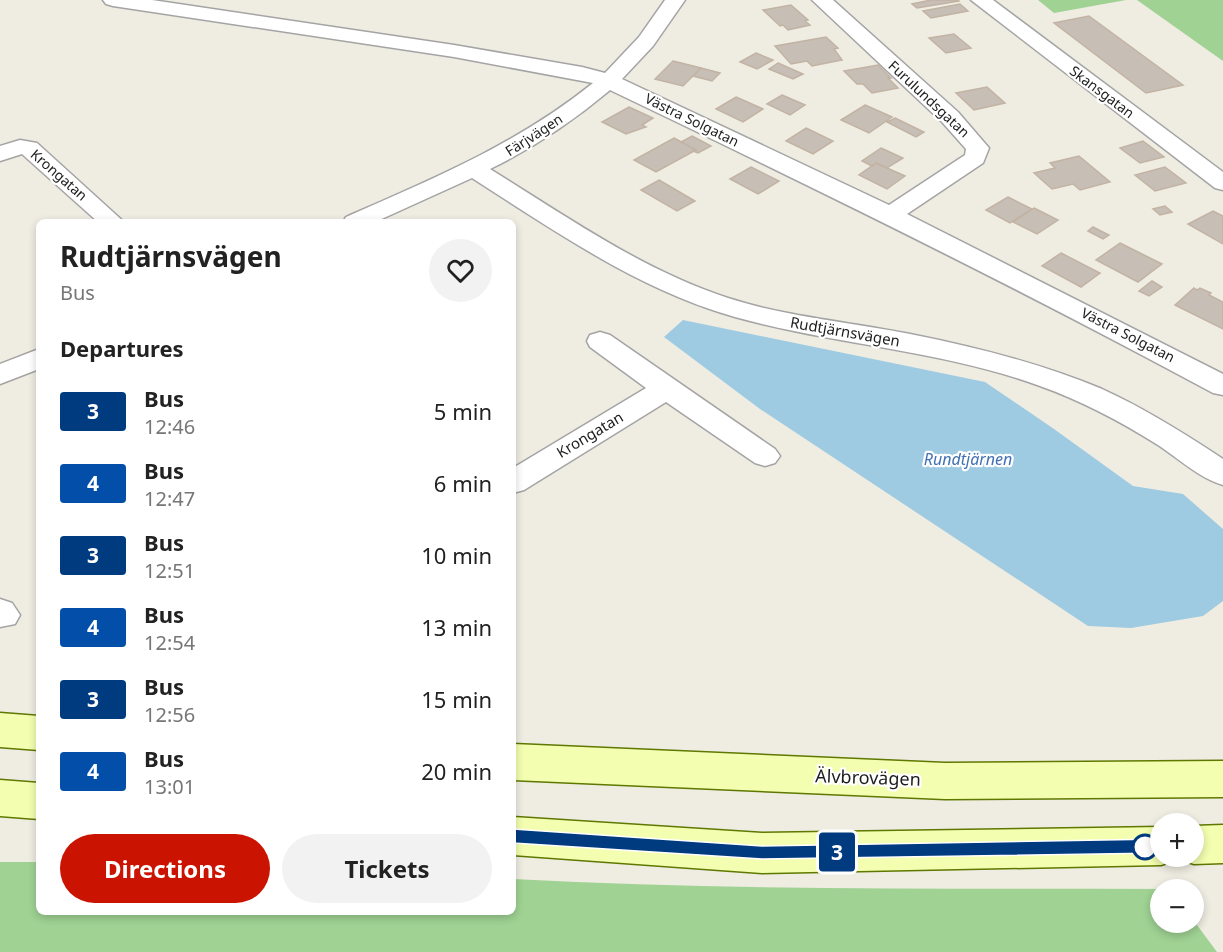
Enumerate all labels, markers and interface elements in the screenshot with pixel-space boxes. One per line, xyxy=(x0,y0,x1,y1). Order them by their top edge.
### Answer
street label: Furulundsgatan xyxy=(885,56,974,141)
street label: Skansgatan xyxy=(1066,61,1139,122)
street label: Västra Solgatan xyxy=(642,89,742,151)
street label: Färjvägen xyxy=(501,109,566,160)
street label: Krongatan xyxy=(27,145,92,205)
text: Rudtjärnsvägen xyxy=(60,237,282,275)
button: heart xyxy=(429,239,492,302)
text: Bus xyxy=(60,279,95,306)
street label: Västra Solgatan xyxy=(1078,303,1178,366)
street label: Rudtjärnsvägen xyxy=(789,312,902,351)
text: Departures xyxy=(60,333,184,363)
text: Bus xyxy=(144,383,184,413)
text: 5 min xyxy=(434,396,492,426)
text: 3 xyxy=(87,397,99,425)
street label: Krongatan xyxy=(553,406,626,462)
text: 12:46 xyxy=(144,413,195,440)
water label: Rundtjärnen xyxy=(924,448,1012,470)
text: Bus xyxy=(144,455,184,485)
text: 6 min xyxy=(434,468,492,498)
text: 4 xyxy=(87,469,99,497)
text: 12:47 xyxy=(144,485,195,512)
text: Bus xyxy=(144,527,184,557)
text: 10 min xyxy=(421,540,492,570)
text: 3 xyxy=(87,541,99,569)
text: 12:51 xyxy=(144,557,195,584)
text: Bus xyxy=(144,599,184,629)
text: 13 min xyxy=(421,612,492,642)
text: 4 xyxy=(87,613,99,641)
text: 12:54 xyxy=(144,629,195,656)
text: Bus xyxy=(144,671,184,701)
text: 15 min xyxy=(421,684,492,714)
text: 3 xyxy=(87,685,99,713)
text: 12:56 xyxy=(144,701,195,728)
text: Bus xyxy=(144,743,184,773)
text: 20 min xyxy=(421,756,492,786)
text: 4 xyxy=(87,757,99,785)
street label: Älvbrovägen xyxy=(815,763,921,791)
text: 13:01 xyxy=(144,773,195,800)
map controls xyxy=(1150,813,1204,933)
button: + xyxy=(1150,813,1204,867)
line badge: 3 xyxy=(818,832,856,872)
button: Directions xyxy=(60,834,270,903)
button: Tickets xyxy=(282,834,492,903)
unlabelled marker xyxy=(1132,834,1158,860)
text: 3 xyxy=(831,838,843,866)
button: − xyxy=(1150,879,1204,933)

